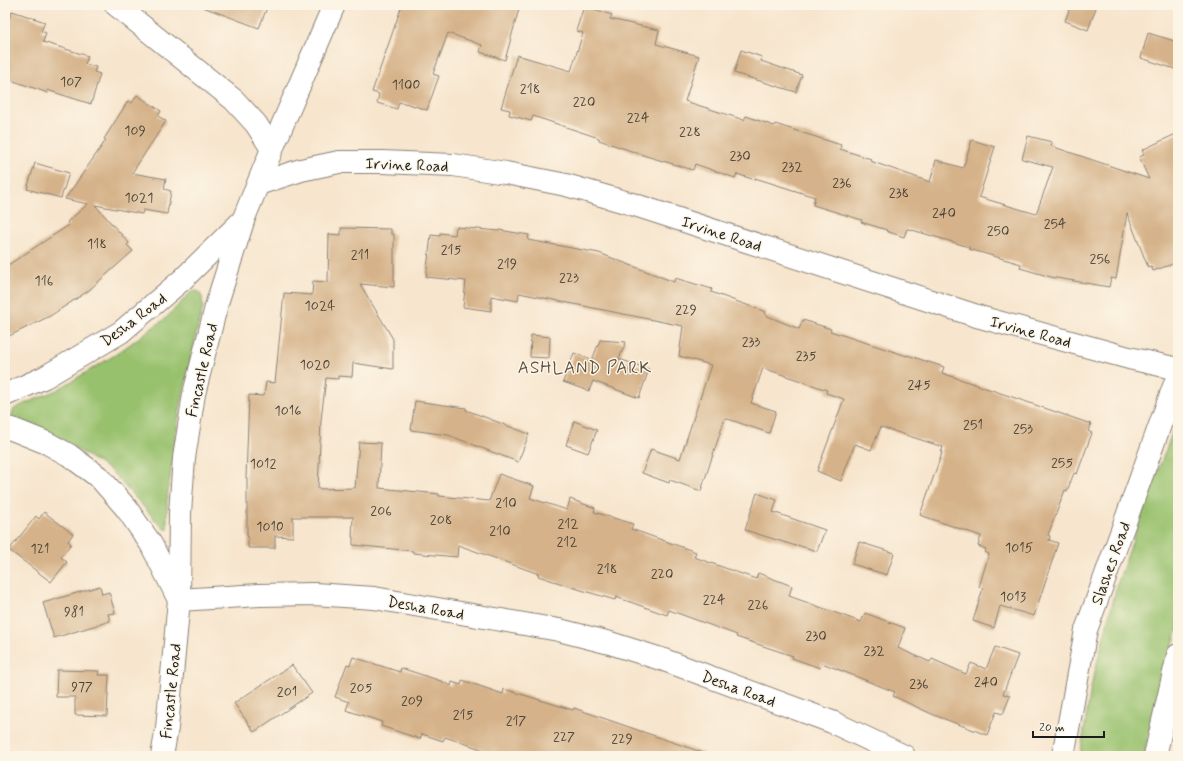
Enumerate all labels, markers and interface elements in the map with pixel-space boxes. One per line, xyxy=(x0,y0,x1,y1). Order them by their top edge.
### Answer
house number: 107 xyxy=(60,73,82,91)
house number: 1100 xyxy=(392,76,420,94)
house number: 218 xyxy=(520,80,540,98)
house number: 220 xyxy=(573,93,595,111)
house number: 224 xyxy=(627,109,649,127)
house number: 109 xyxy=(124,122,146,140)
house number: 228 xyxy=(679,123,701,141)
house number: 230 xyxy=(729,147,751,165)
street label: Irvine Road xyxy=(365,154,449,177)
house number: 232 xyxy=(781,158,803,176)
house number: 236 xyxy=(832,174,852,192)
house number: 238 xyxy=(889,184,909,202)
house number: 1021 xyxy=(125,189,153,207)
house number: 240 xyxy=(932,204,956,222)
street label: Irvine Road xyxy=(679,212,764,257)
house number: 254 xyxy=(1044,215,1066,233)
house number: 250 xyxy=(987,222,1009,240)
house number: 118 xyxy=(87,235,107,253)
house number: 215 xyxy=(441,241,462,259)
house number: 211 xyxy=(351,246,369,264)
house number: 256 xyxy=(1090,250,1110,268)
house number: 219 xyxy=(497,255,517,273)
house number: 223 xyxy=(559,269,579,287)
house number: 116 xyxy=(35,272,53,290)
street label: Desha Road xyxy=(97,288,171,352)
house number: 1024 xyxy=(305,297,335,315)
house number: 229 xyxy=(675,301,697,319)
street label: Irvine Road xyxy=(988,312,1073,353)
street label: Fincastle Road xyxy=(181,321,223,419)
house number: 233 xyxy=(742,333,761,351)
house number: 235 xyxy=(796,347,816,365)
house number: 1020 xyxy=(300,356,330,374)
district label: ASHLAND PARK xyxy=(518,357,652,379)
house number: 245 xyxy=(907,376,931,394)
house number: 1016 xyxy=(275,402,301,420)
house number: 251 xyxy=(963,416,983,434)
house number: 253 xyxy=(1013,420,1033,438)
house number: 255 xyxy=(1051,454,1073,472)
house number: 1012 xyxy=(250,455,276,473)
house number: 210 xyxy=(495,494,517,512)
house number: 206 xyxy=(370,502,392,520)
house number: 208 xyxy=(430,511,452,529)
house number: 212 xyxy=(557,515,579,533)
house number: 1010 xyxy=(256,518,284,536)
street label: Slashes Road xyxy=(1087,519,1136,608)
house number: 210 xyxy=(489,522,511,540)
house number: 212 xyxy=(556,533,578,551)
house number: 1015 xyxy=(1005,539,1033,557)
house number: 121 xyxy=(30,540,50,558)
house number: 218 xyxy=(597,560,617,578)
house number: 220 xyxy=(651,565,673,583)
house number: 1013 xyxy=(1000,588,1026,606)
street label: Desha Road xyxy=(386,591,466,626)
house number: 224 xyxy=(703,591,725,609)
house number: 226 xyxy=(748,596,768,614)
house number: 981 xyxy=(64,603,84,621)
house number: 230 xyxy=(805,627,827,645)
street label: Fincastle Road xyxy=(156,642,187,740)
house number: 232 xyxy=(863,642,885,660)
street label: Desha Road xyxy=(698,666,778,713)
house number: 240 xyxy=(974,673,998,691)
house number: 236 xyxy=(909,675,929,693)
house number: 977 xyxy=(71,678,93,696)
house number: 205 xyxy=(350,679,373,697)
house number: 201 xyxy=(277,683,297,701)
house number: 209 xyxy=(401,692,423,710)
house number: 215 xyxy=(453,706,474,724)
house number: 217 xyxy=(506,712,527,730)
scale bar xyxy=(1033,713,1104,739)
text: 20 m xyxy=(1039,720,1065,736)
house number: 227 xyxy=(553,728,575,746)
house number: 229 xyxy=(611,730,633,748)

